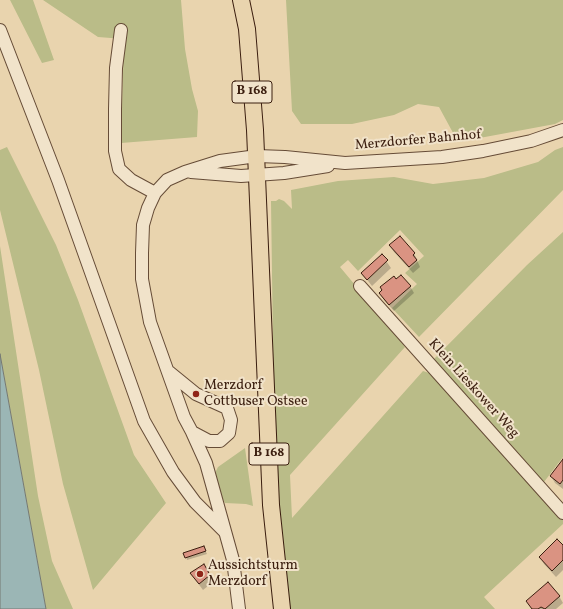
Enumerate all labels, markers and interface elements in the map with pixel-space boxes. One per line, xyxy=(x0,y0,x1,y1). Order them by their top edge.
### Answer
road number: B 168 xyxy=(232,81,272,103)
street label: Merzdorfer Bahnhof xyxy=(354,127,482,155)
street label: Klein Lieskower Weg xyxy=(424,336,522,442)
place label: Merzdorf Cottbuser Ostsee xyxy=(204,378,308,410)
marker: Merzdorf Cottbuser Ostsee xyxy=(191,389,201,399)
road number: B 168 xyxy=(249,443,289,465)
place label: Aussichtsturm Merzdorf xyxy=(208,558,298,590)
marker: Aussichtsturm Merzdorf xyxy=(195,569,205,579)

